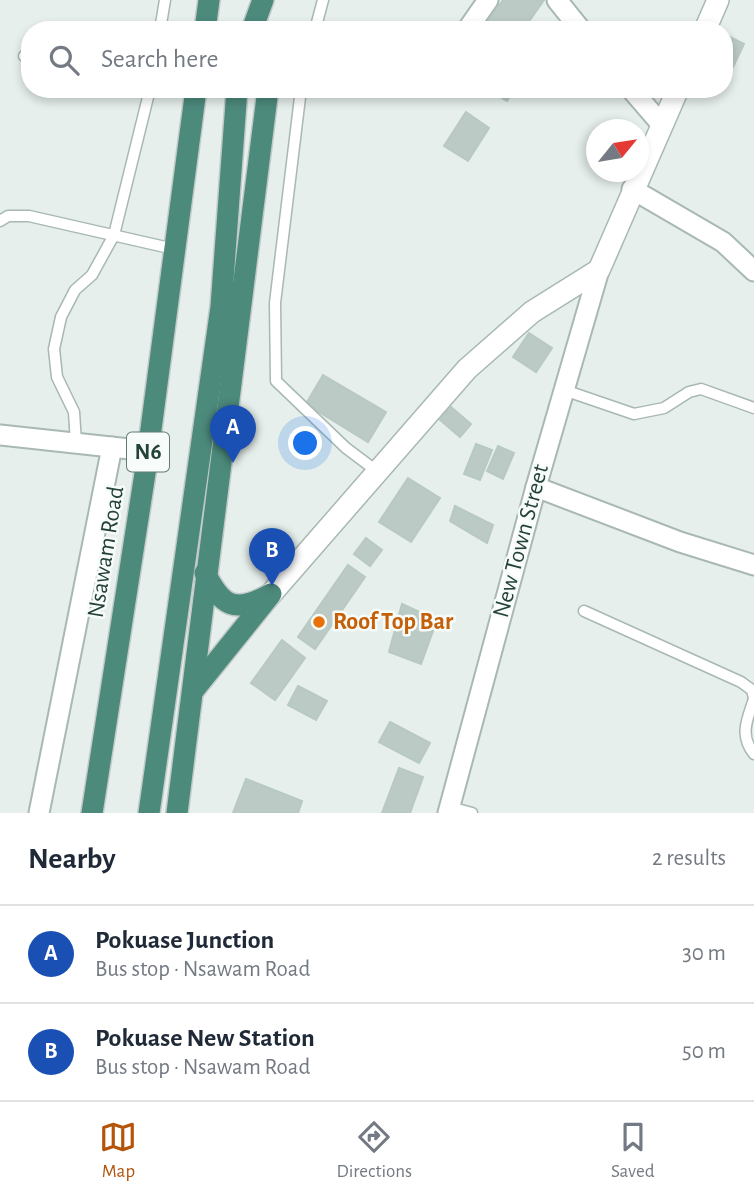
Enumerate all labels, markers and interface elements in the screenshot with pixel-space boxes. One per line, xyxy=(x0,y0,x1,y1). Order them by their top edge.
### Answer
search box xyxy=(21,21,733,98)
icon: search xyxy=(45,41,83,79)
text: Search here xyxy=(101,46,219,72)
north arrow xyxy=(586,119,649,182)
pin: A xyxy=(210,405,256,463)
your location xyxy=(288,426,322,460)
road number: N6 xyxy=(127,432,169,472)
street label: New Town Street xyxy=(489,461,553,620)
street label: Nsawam Road xyxy=(84,484,128,620)
pin: B xyxy=(249,528,295,586)
place label: Roof Top Bar xyxy=(333,610,454,634)
marker: Roof Top Bar xyxy=(311,614,327,630)
text: Nearby xyxy=(28,844,116,874)
text: 2 results xyxy=(652,847,726,870)
text: Pokuase Junction xyxy=(95,927,274,953)
text: A xyxy=(44,942,58,965)
text: 30 m xyxy=(682,942,726,965)
text: Bus stop · Nsawam Road xyxy=(95,958,310,981)
text: Pokuase New Station xyxy=(95,1025,315,1051)
text: B xyxy=(44,1040,58,1063)
text: 50 m xyxy=(682,1040,726,1063)
text: Bus stop · Nsawam Road xyxy=(95,1056,310,1079)
tab: Map xyxy=(99,1118,137,1183)
tab: Directions xyxy=(336,1118,412,1183)
tab: Saved xyxy=(611,1118,655,1183)

